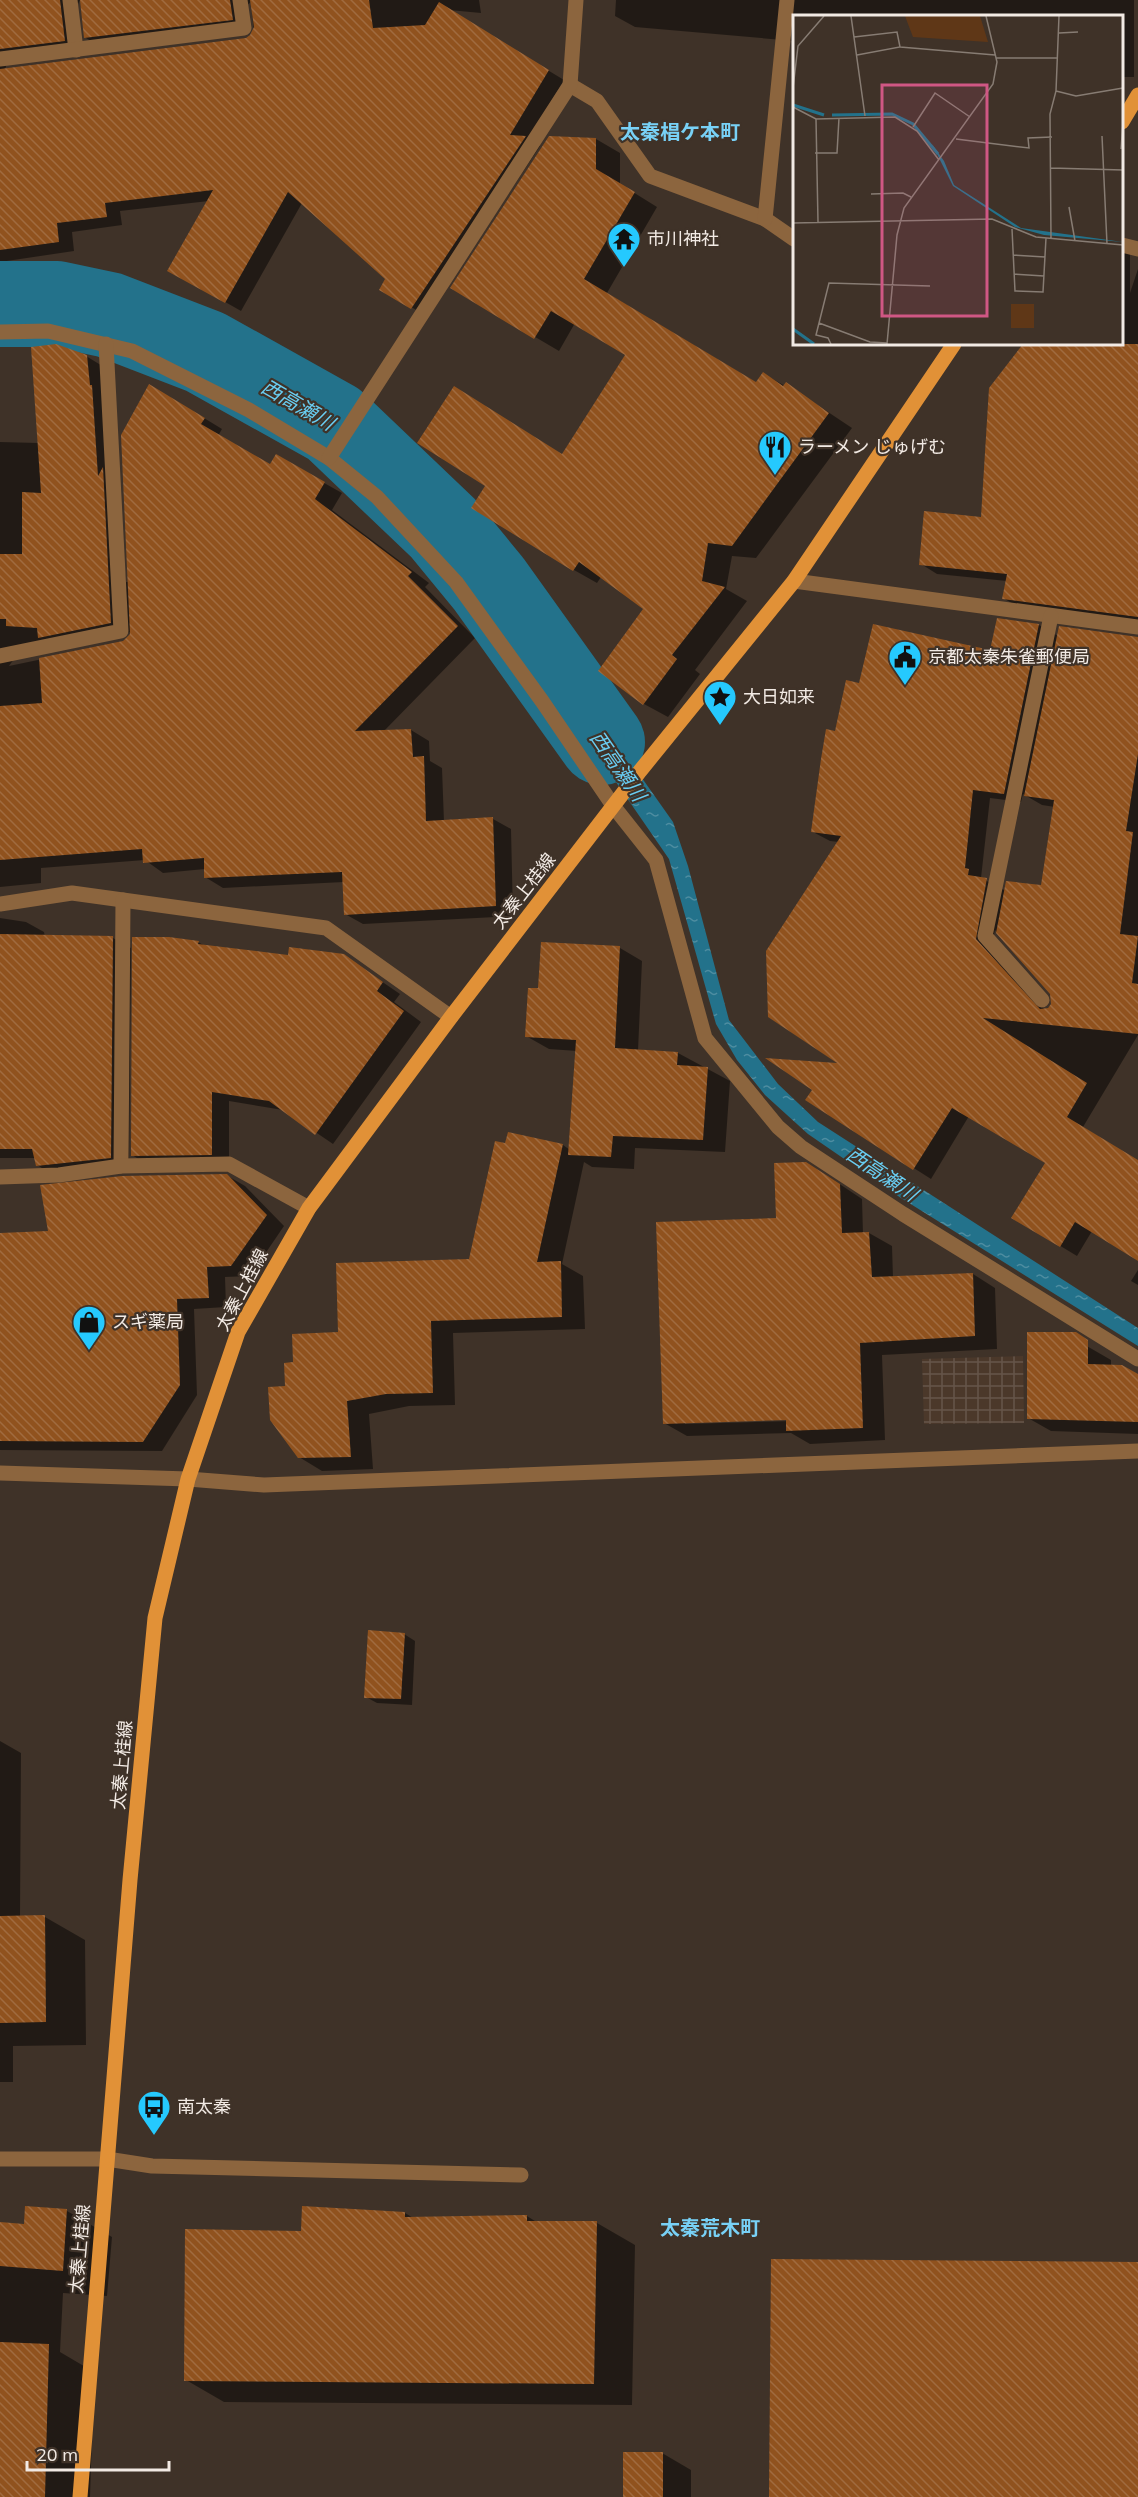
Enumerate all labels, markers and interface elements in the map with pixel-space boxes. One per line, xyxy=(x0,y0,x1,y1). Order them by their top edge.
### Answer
inset map xyxy=(793,15,1123,345)
district label: 太秦椙ケ本町 xyxy=(620,119,740,144)
temple icon: 市川神社 xyxy=(606,221,642,268)
place label: 市川神社 xyxy=(647,227,719,250)
water label: 西高瀬川 xyxy=(257,374,341,436)
restaurant icon: ラーメン じゅげむ xyxy=(757,429,793,476)
place label: ラーメン じゅげむ xyxy=(798,435,946,458)
public building icon: 京都太秦朱雀郵便局 xyxy=(887,639,923,686)
place label: 京都太秦朱雀郵便局 xyxy=(928,645,1090,668)
place icon: 大日如来 xyxy=(702,679,738,726)
place label: 大日如来 xyxy=(743,685,815,708)
water label: 西高瀬川 xyxy=(585,726,653,807)
street label: 太秦上桂線 xyxy=(487,848,560,933)
water label: 西高瀬川 xyxy=(842,1141,924,1207)
street label: 太秦上桂線 xyxy=(210,1245,273,1335)
shop icon: スギ薬局 xyxy=(71,1304,107,1351)
place label: スギ薬局 xyxy=(112,1310,184,1333)
street label: 太秦上桂線 xyxy=(106,1719,137,1811)
bus stop icon: 南太秦 xyxy=(136,2089,172,2136)
place label: 南太秦 xyxy=(177,2095,231,2118)
street label: 太秦上桂線 xyxy=(64,2203,95,2295)
district label: 太秦荒木町 xyxy=(660,2215,760,2240)
scale bar xyxy=(27,2434,170,2472)
text: 20 m xyxy=(36,2443,78,2466)

